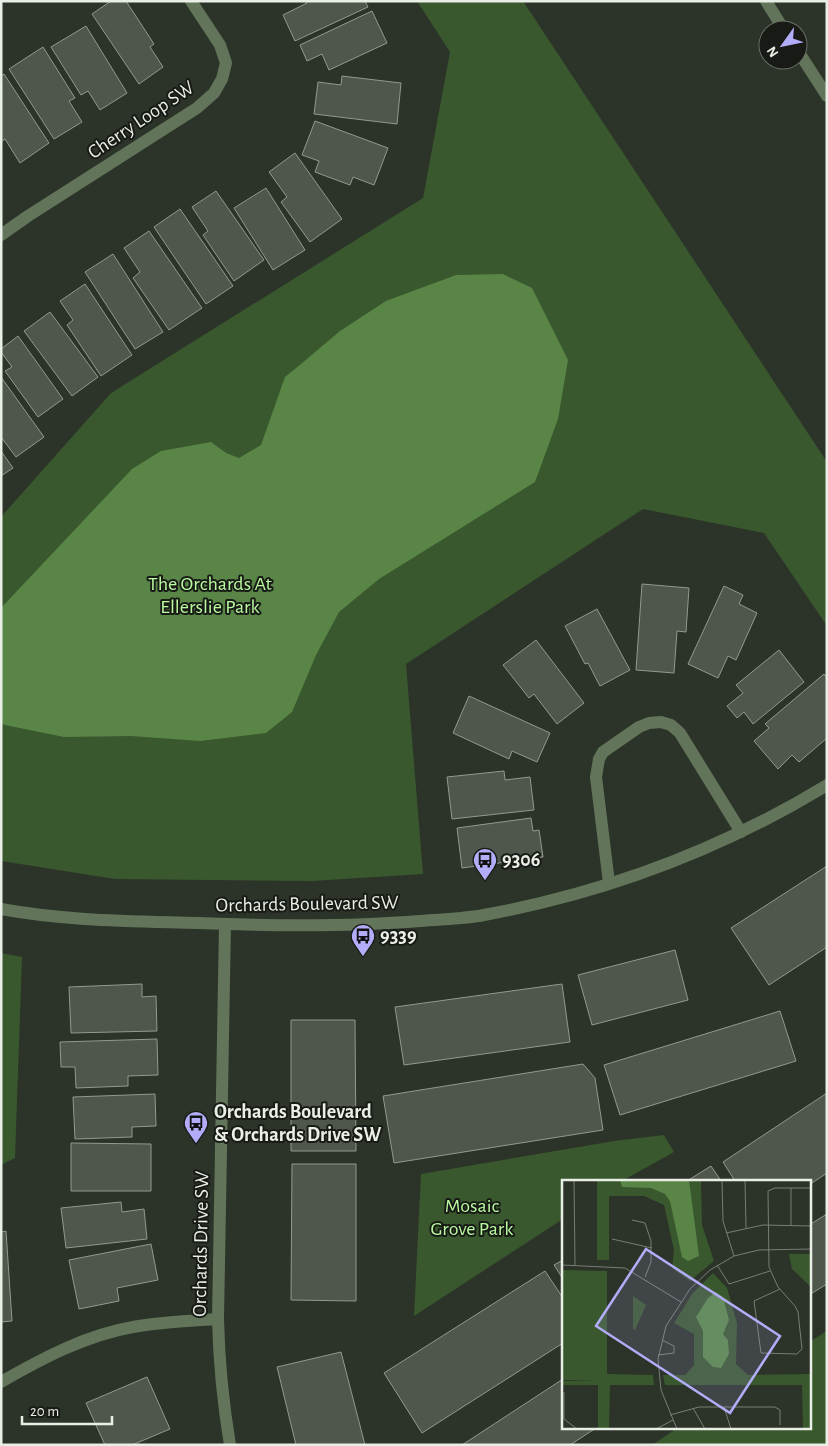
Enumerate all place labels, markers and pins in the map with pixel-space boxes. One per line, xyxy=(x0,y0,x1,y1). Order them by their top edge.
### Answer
bus stop icon: 9306 xyxy=(472,847,498,881)
place label: 9306 xyxy=(502,850,540,870)
bus stop icon: 9339 xyxy=(350,923,376,957)
place label: 9339 xyxy=(380,926,417,946)
place label: Orchards Boulevard & Orchards Drive SW xyxy=(214,1102,381,1145)
bus stop icon: Orchards Boulevard & Orchards Drive SW xyxy=(183,1110,209,1144)

